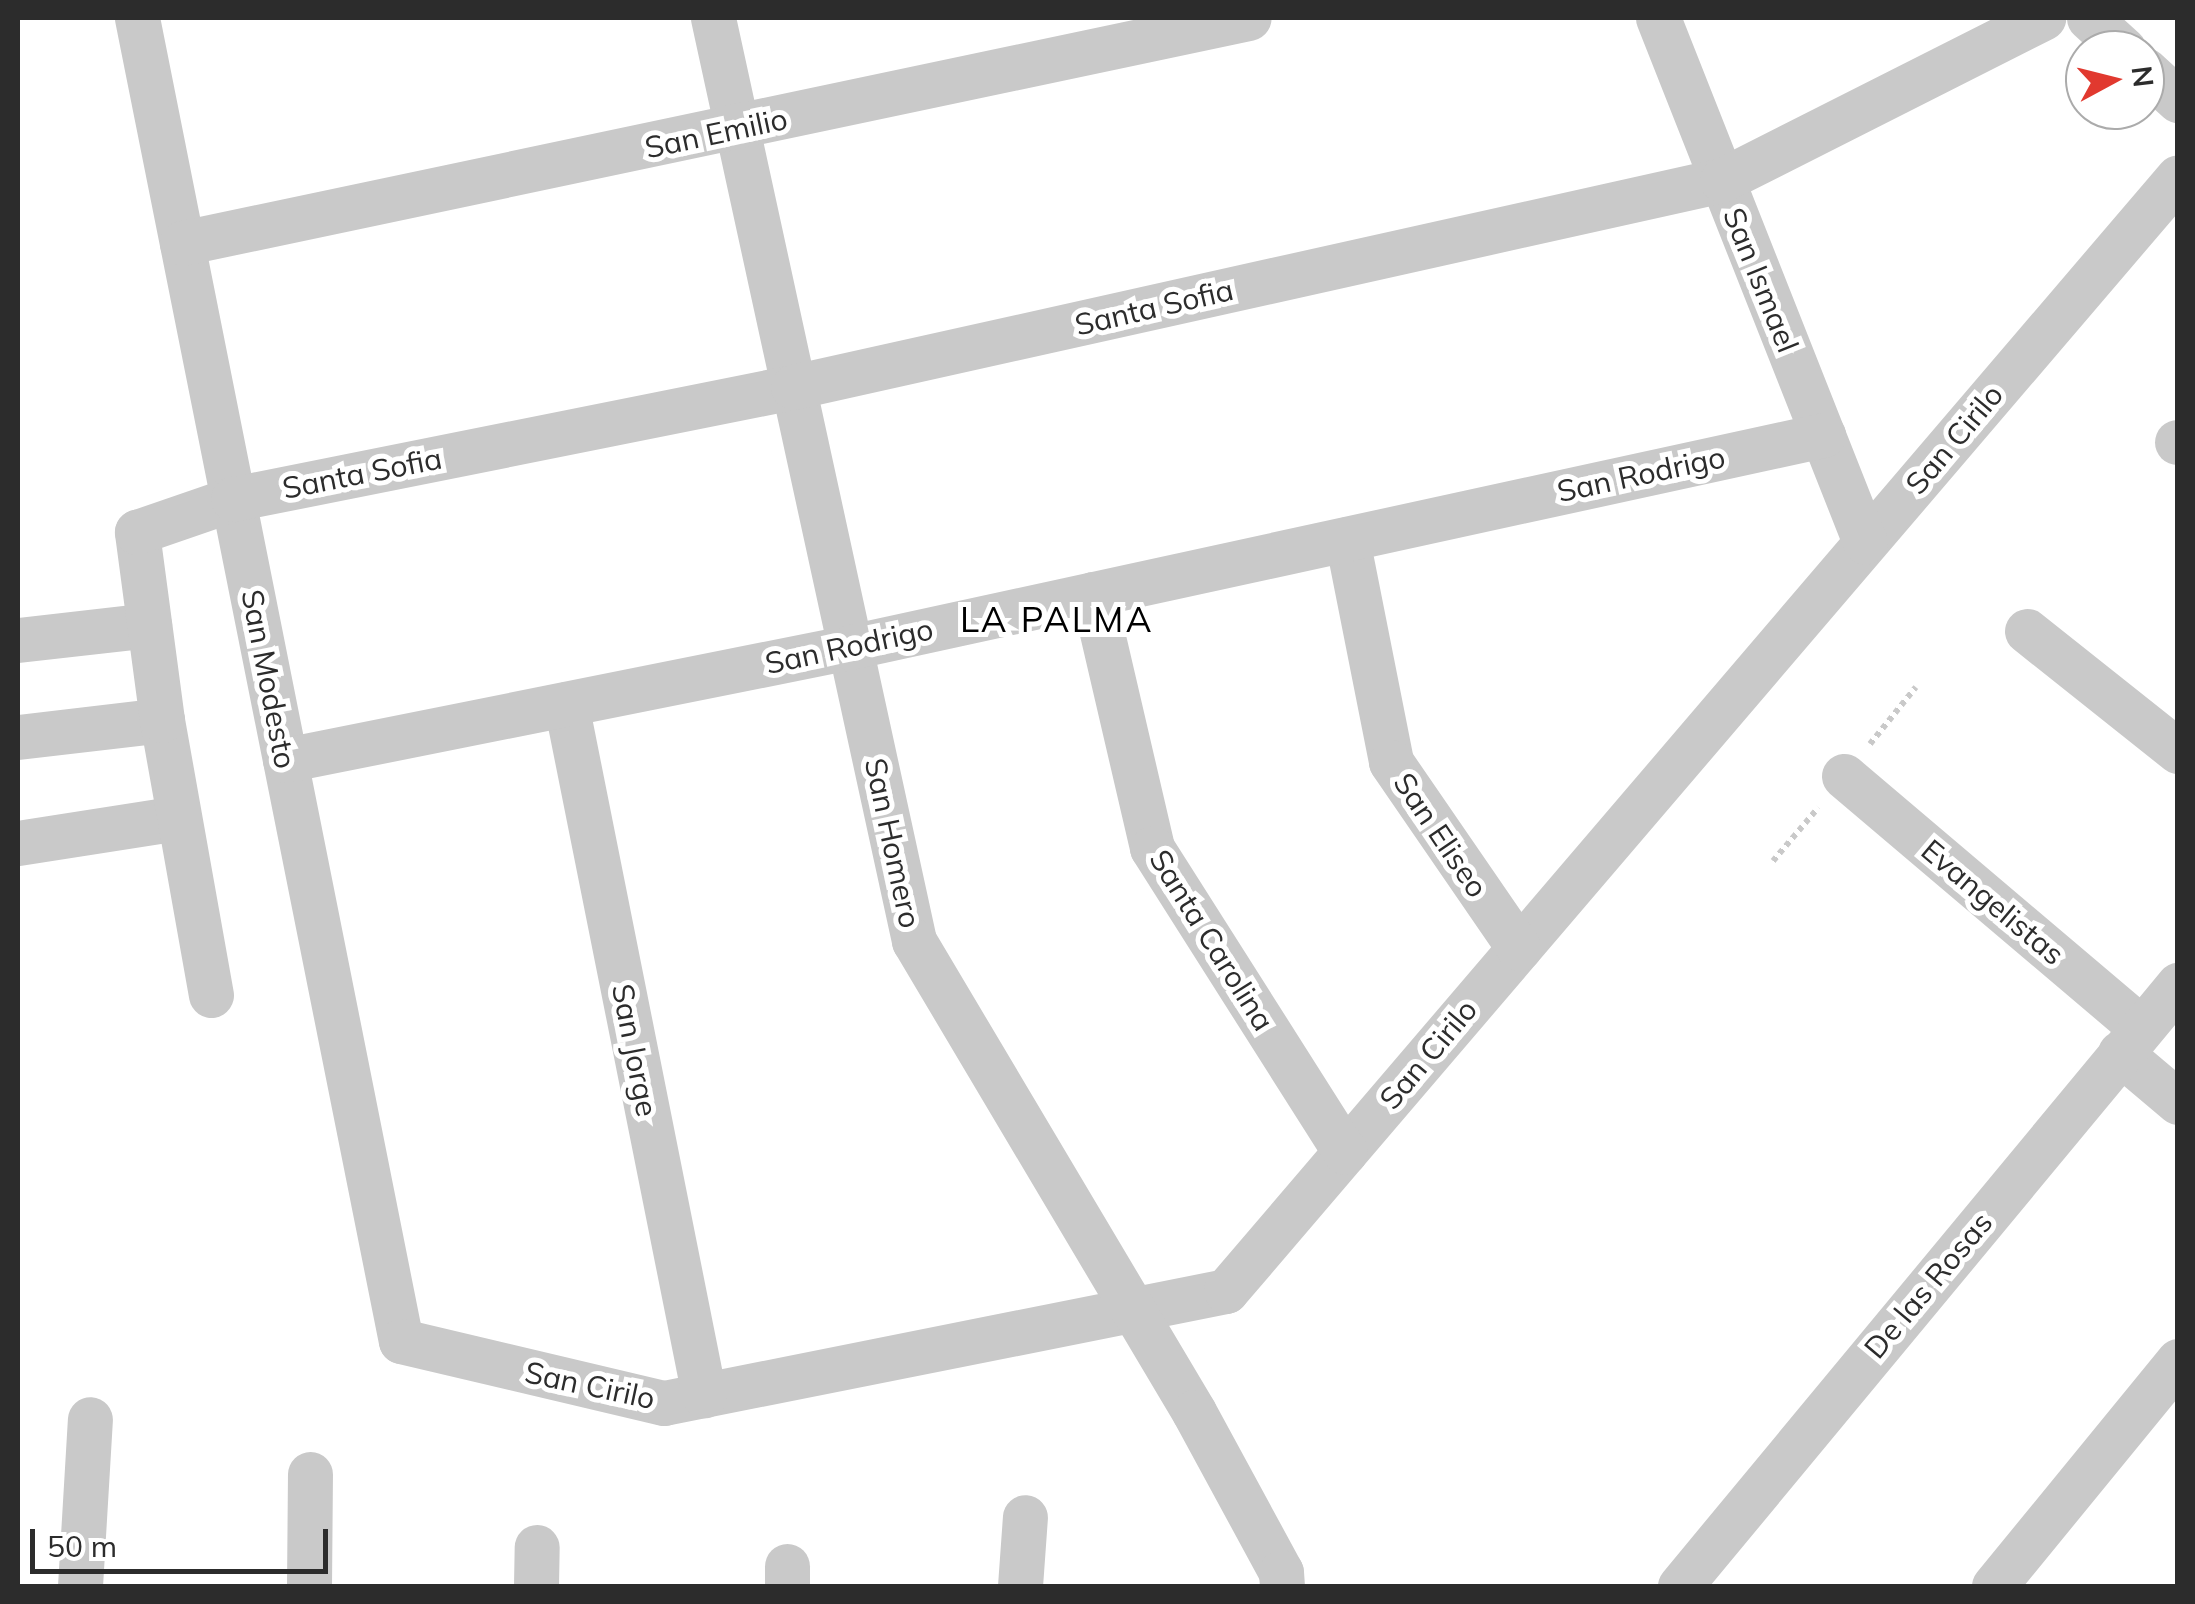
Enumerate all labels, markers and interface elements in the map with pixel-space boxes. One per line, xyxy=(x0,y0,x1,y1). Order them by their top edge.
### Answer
north arrow xyxy=(2065,30,2165,130)
text: N xyxy=(2125,64,2162,89)
street label: San Emilio xyxy=(642,100,790,166)
street label: San Ismael xyxy=(1716,203,1806,357)
street label: Santa Sofia xyxy=(1071,271,1237,343)
street label: San Cirilo xyxy=(1898,377,2010,501)
street label: San Rodrigo xyxy=(1554,439,1728,509)
street label: Santa Sofia xyxy=(279,440,445,506)
street label: San Modesto xyxy=(234,586,304,772)
district label: LA PALMA xyxy=(960,598,1154,640)
street label: San Rodrigo xyxy=(762,611,936,681)
street label: San Homero xyxy=(857,755,929,931)
street label: San Eliseo xyxy=(1386,766,1496,904)
street label: Evangelistas xyxy=(1914,832,2072,972)
street label: Santa Carolina xyxy=(1142,843,1282,1037)
street label: San Jorge xyxy=(605,981,665,1119)
street label: San Cirilo xyxy=(1372,992,1484,1116)
street label: De las Rosas xyxy=(1856,1205,2000,1365)
street label: San Cirilo xyxy=(522,1354,658,1416)
scale bar xyxy=(35,1509,332,1571)
text: 50 m xyxy=(47,1527,117,1565)

